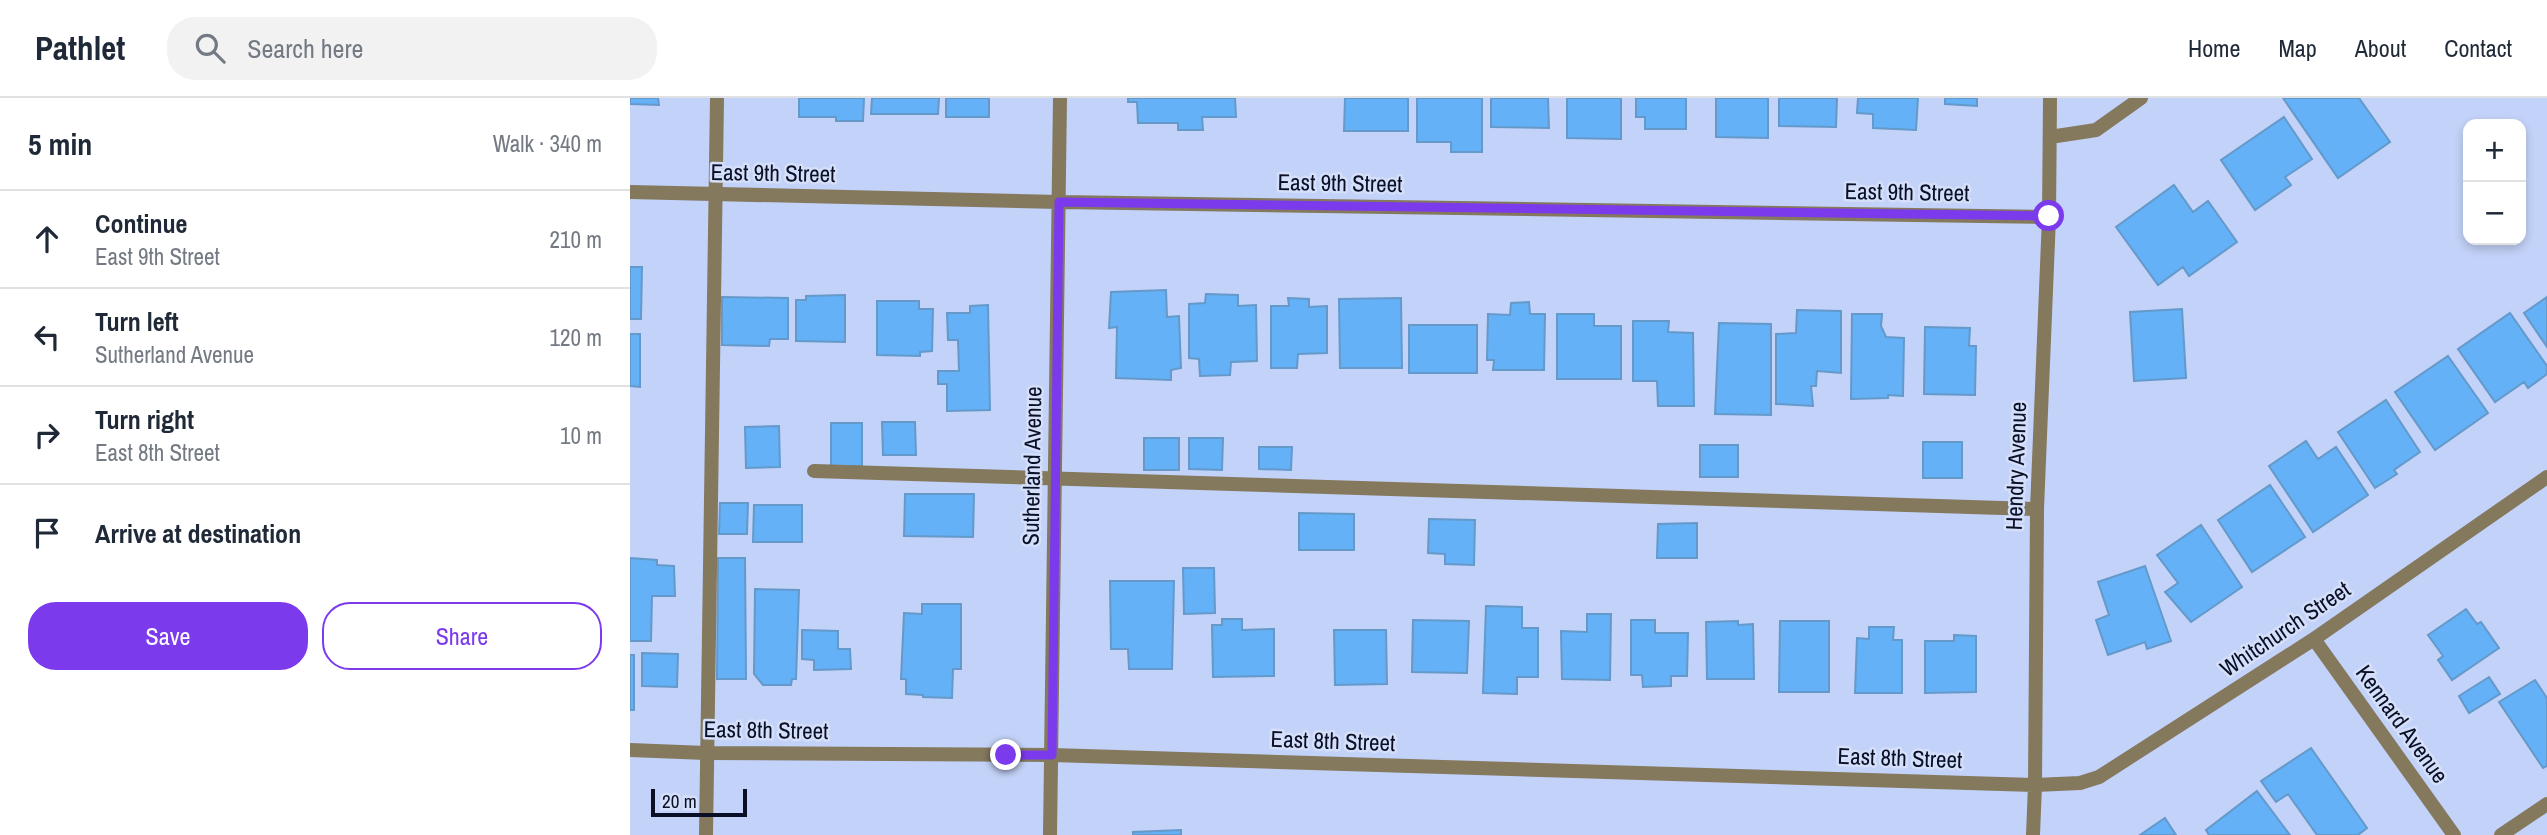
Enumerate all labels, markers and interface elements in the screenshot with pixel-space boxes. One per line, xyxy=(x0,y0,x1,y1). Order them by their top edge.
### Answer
search box xyxy=(167,17,657,80)
text: Pathlet xyxy=(35,26,125,70)
icon: search xyxy=(191,29,229,67)
text: Search here xyxy=(247,31,363,66)
text: Home xyxy=(2188,32,2240,64)
text: Map xyxy=(2278,32,2317,64)
text: About xyxy=(2355,32,2406,64)
text: Contact xyxy=(2444,32,2512,64)
map controls xyxy=(2463,119,2526,245)
button: + xyxy=(2463,119,2526,182)
text: 5 min xyxy=(28,124,92,164)
text: Walk · 340 m xyxy=(493,128,602,159)
street label: East 9th Street xyxy=(710,156,836,189)
street label: East 9th Street xyxy=(1277,166,1403,199)
street label: East 9th Street xyxy=(1844,175,1970,208)
button: − xyxy=(2463,182,2526,245)
route start xyxy=(2033,200,2064,231)
text: Continue xyxy=(95,206,187,241)
icon: ahead xyxy=(28,220,66,258)
text: 210 m xyxy=(550,224,602,255)
text: East 9th Street xyxy=(95,241,220,272)
text: Turn left xyxy=(95,304,179,339)
icon: left xyxy=(28,318,66,356)
text: 120 m xyxy=(550,322,602,353)
text: Sutherland Avenue xyxy=(95,339,254,370)
street label: Sutherland Avenue xyxy=(1015,386,1048,546)
street label: Hendry Avenue xyxy=(1998,401,2033,531)
text: Turn right xyxy=(95,402,194,437)
icon: right xyxy=(28,416,66,454)
text: 10 m xyxy=(560,420,602,451)
text: East 8th Street xyxy=(95,437,220,468)
icon: arrive xyxy=(28,514,66,552)
text: Arrive at destination xyxy=(95,516,301,551)
street label: Whitchurch Street xyxy=(2213,574,2356,684)
button: Save xyxy=(28,602,308,670)
button: Share xyxy=(322,602,602,670)
street label: Kennard Avenue xyxy=(2349,658,2456,789)
street label: East 8th Street xyxy=(703,713,829,746)
street label: East 8th Street xyxy=(1270,723,1396,758)
route end xyxy=(990,739,1021,770)
street label: East 8th Street xyxy=(1837,740,1963,775)
scale bar xyxy=(651,786,747,818)
text: 20 m xyxy=(662,788,697,814)

